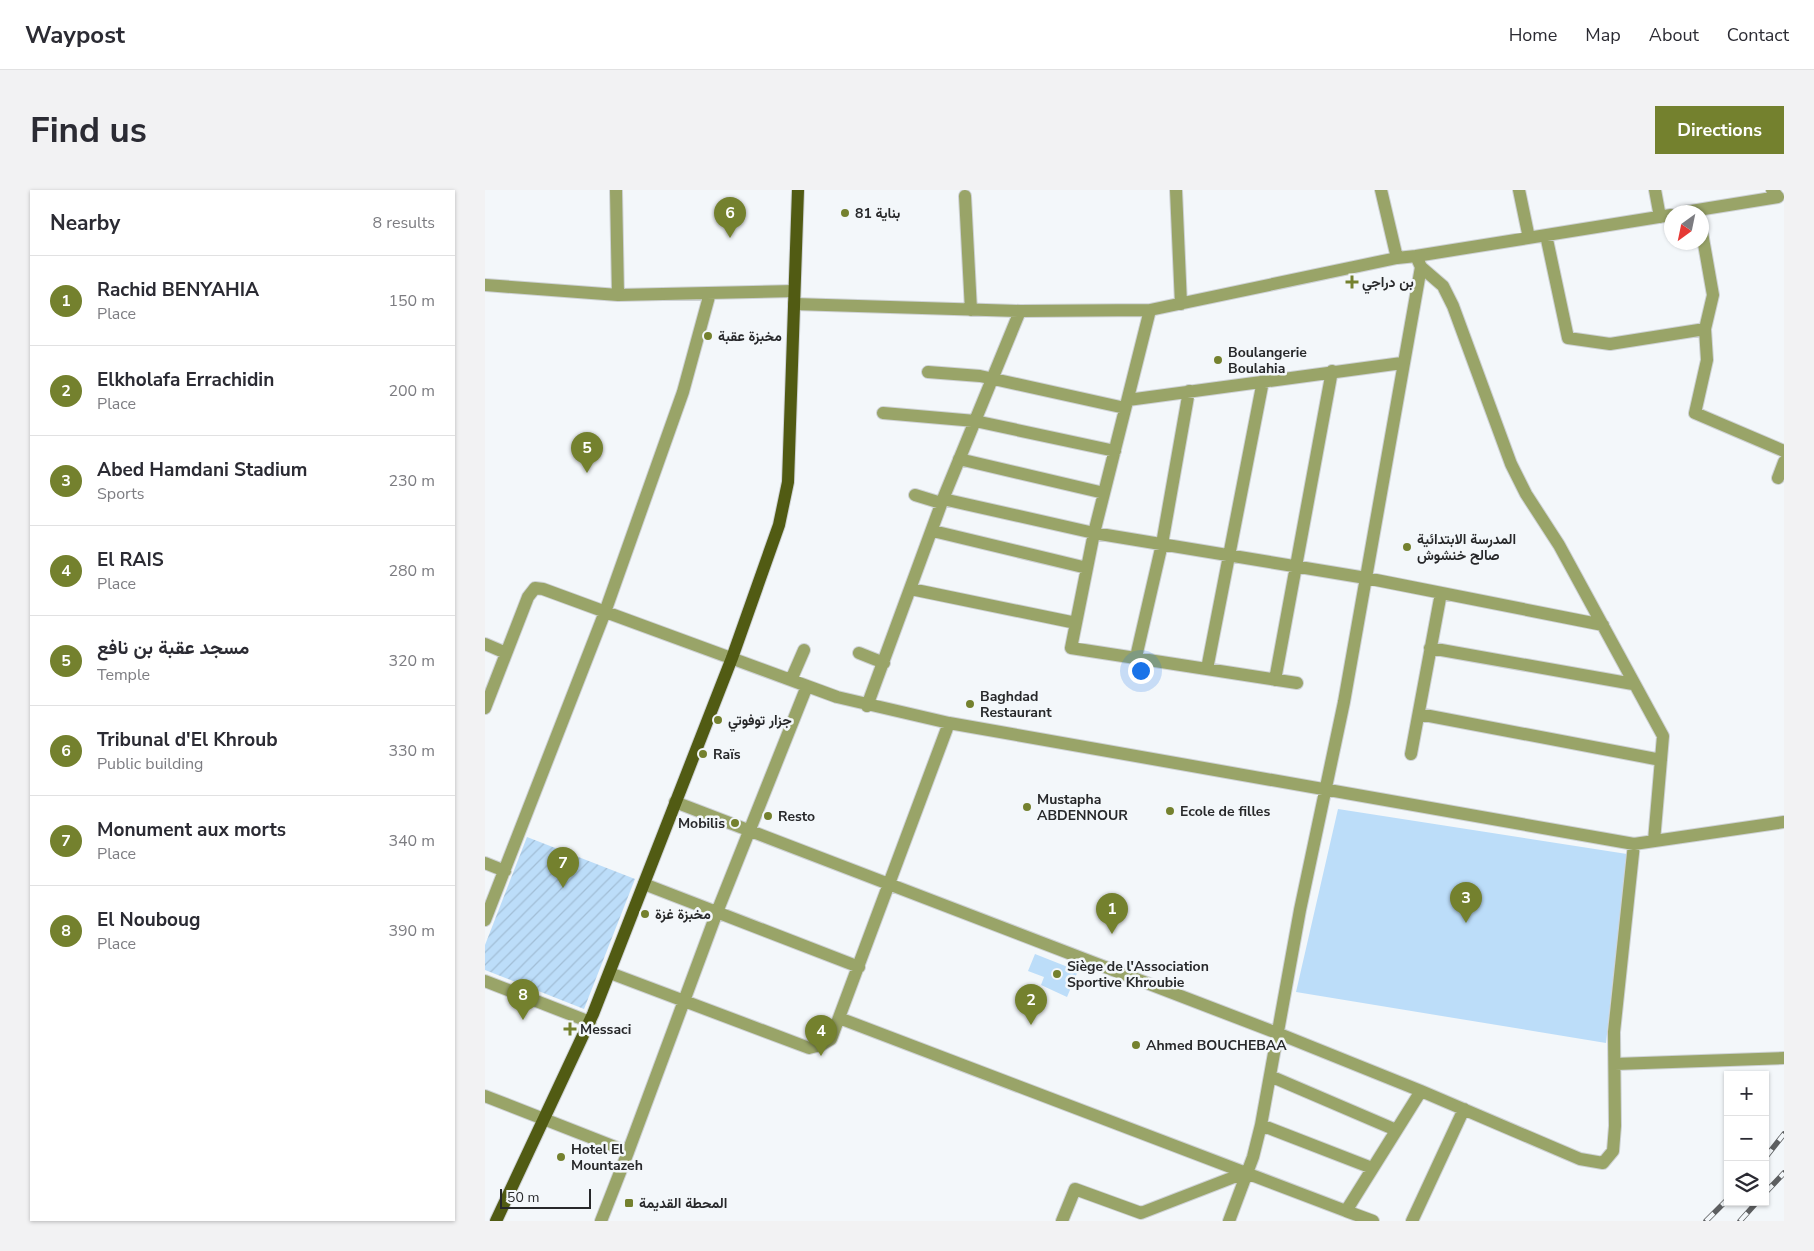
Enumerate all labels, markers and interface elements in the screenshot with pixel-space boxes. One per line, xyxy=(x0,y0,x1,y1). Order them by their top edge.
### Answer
text: Waypost xyxy=(25,19,125,51)
text: Home xyxy=(1509,23,1557,47)
text: Map xyxy=(1585,23,1621,47)
text: About xyxy=(1649,23,1699,47)
text: Contact xyxy=(1727,23,1789,47)
button: Directions xyxy=(1655,106,1784,154)
text: Find us xyxy=(30,107,147,154)
pin: 6 xyxy=(714,197,746,238)
place label: بناية 81 xyxy=(855,204,900,223)
north arrow xyxy=(1664,205,1709,250)
marker: بناية 81 xyxy=(839,207,851,219)
text: Nearby xyxy=(50,209,120,237)
text: 8 results xyxy=(373,212,435,234)
place label: بن دراجي xyxy=(1362,273,1414,294)
marker: بن دراجي xyxy=(1346,276,1358,288)
text: Rachid BENYAHIA xyxy=(97,277,259,303)
text: 1 xyxy=(61,290,71,312)
text: 150 m xyxy=(388,290,435,312)
text: Place xyxy=(97,303,136,325)
place label: مخبزة عقبة xyxy=(718,327,782,346)
marker: مخبزة عقبة xyxy=(702,330,714,342)
place label: Boulangerie Boulahia xyxy=(1228,343,1307,378)
marker: Boulangerie Boulahia xyxy=(1212,354,1224,366)
text: Elkholafa Errachidin xyxy=(97,367,274,393)
text: 2 xyxy=(61,380,71,402)
text: 200 m xyxy=(388,380,435,402)
text: Place xyxy=(97,393,136,415)
pin: 5 xyxy=(571,432,603,473)
text: Abed Hamdani Stadium xyxy=(97,457,307,483)
text: 3 xyxy=(61,470,71,492)
text: 230 m xyxy=(388,470,435,492)
text: Sports xyxy=(97,483,145,505)
place label: المدرسة الابتدائية صالح خنشوش xyxy=(1417,530,1516,565)
marker: المدرسة الابتدائية صالح خنشوش xyxy=(1401,541,1413,553)
text: El RAIS xyxy=(97,547,164,573)
text: 4 xyxy=(61,560,71,582)
text: 280 m xyxy=(388,560,435,582)
text: Place xyxy=(97,573,136,595)
text: مسجد عقبة بن نافع xyxy=(97,635,249,661)
text: 5 xyxy=(61,650,71,672)
text: 320 m xyxy=(388,650,435,672)
your location xyxy=(1128,658,1154,684)
text: Temple xyxy=(97,664,150,686)
place label: Baghdad Restaurant xyxy=(980,687,1052,722)
marker: Baghdad Restaurant xyxy=(964,698,976,710)
place label: جزار توفوتي xyxy=(728,711,792,732)
marker: جزار توفوتي xyxy=(712,714,724,726)
text: Tribunal d'El Khroub xyxy=(97,727,278,753)
text: 6 xyxy=(61,740,71,762)
text: 330 m xyxy=(388,740,435,762)
place label: Raïs xyxy=(713,745,741,764)
marker: Raïs xyxy=(697,748,709,760)
text: Public building xyxy=(97,753,203,775)
place label: Mustapha ABDENNOUR xyxy=(1037,790,1128,825)
marker: Mustapha ABDENNOUR xyxy=(1021,801,1033,813)
place label: Ecole de filles xyxy=(1180,802,1270,821)
marker: Ecole de filles xyxy=(1164,805,1176,817)
place label: Resto xyxy=(778,807,815,826)
marker: Resto xyxy=(762,810,774,822)
place label: Mobilis xyxy=(678,814,725,833)
text: Monument aux morts xyxy=(97,817,286,843)
marker: Mobilis xyxy=(729,817,741,829)
text: 7 xyxy=(61,830,71,852)
text: 340 m xyxy=(388,830,435,852)
text: Place xyxy=(97,843,136,865)
pin: 7 xyxy=(547,847,579,888)
pin: 3 xyxy=(1450,882,1482,923)
pin: 1 xyxy=(1096,893,1128,934)
place label: مخبزة غزة xyxy=(655,905,711,924)
text: El Nouboug xyxy=(97,907,201,933)
marker: مخبزة غزة xyxy=(639,908,651,920)
text: 8 xyxy=(61,920,71,942)
text: 390 m xyxy=(388,920,435,942)
text: Place xyxy=(97,933,136,955)
place label: Siège de l'Association Sportive Khroubie xyxy=(1067,957,1209,992)
marker: Siège de l'Association Sportive Khroubie xyxy=(1051,968,1063,980)
pin: 8 xyxy=(507,979,539,1020)
pin: 2 xyxy=(1015,984,1047,1025)
pin: 4 xyxy=(805,1015,837,1056)
place label: Messaci xyxy=(580,1020,631,1039)
marker: Messaci xyxy=(564,1023,576,1035)
place label: Ahmed BOUCHEBAA xyxy=(1146,1036,1287,1055)
marker: Ahmed BOUCHEBAA xyxy=(1130,1039,1142,1051)
map controls xyxy=(1724,1071,1769,1206)
button: + xyxy=(1724,1071,1769,1116)
button: − xyxy=(1724,1116,1769,1161)
place label: Hotel El Mountazeh xyxy=(571,1140,643,1175)
marker: Hotel El Mountazeh xyxy=(555,1151,567,1163)
button: layers xyxy=(1724,1161,1769,1206)
scale bar xyxy=(500,1186,591,1209)
text: 50 m xyxy=(507,1188,539,1207)
place label: المحطة القديمة xyxy=(639,1194,727,1213)
marker: المحطة القديمة xyxy=(623,1197,635,1209)

